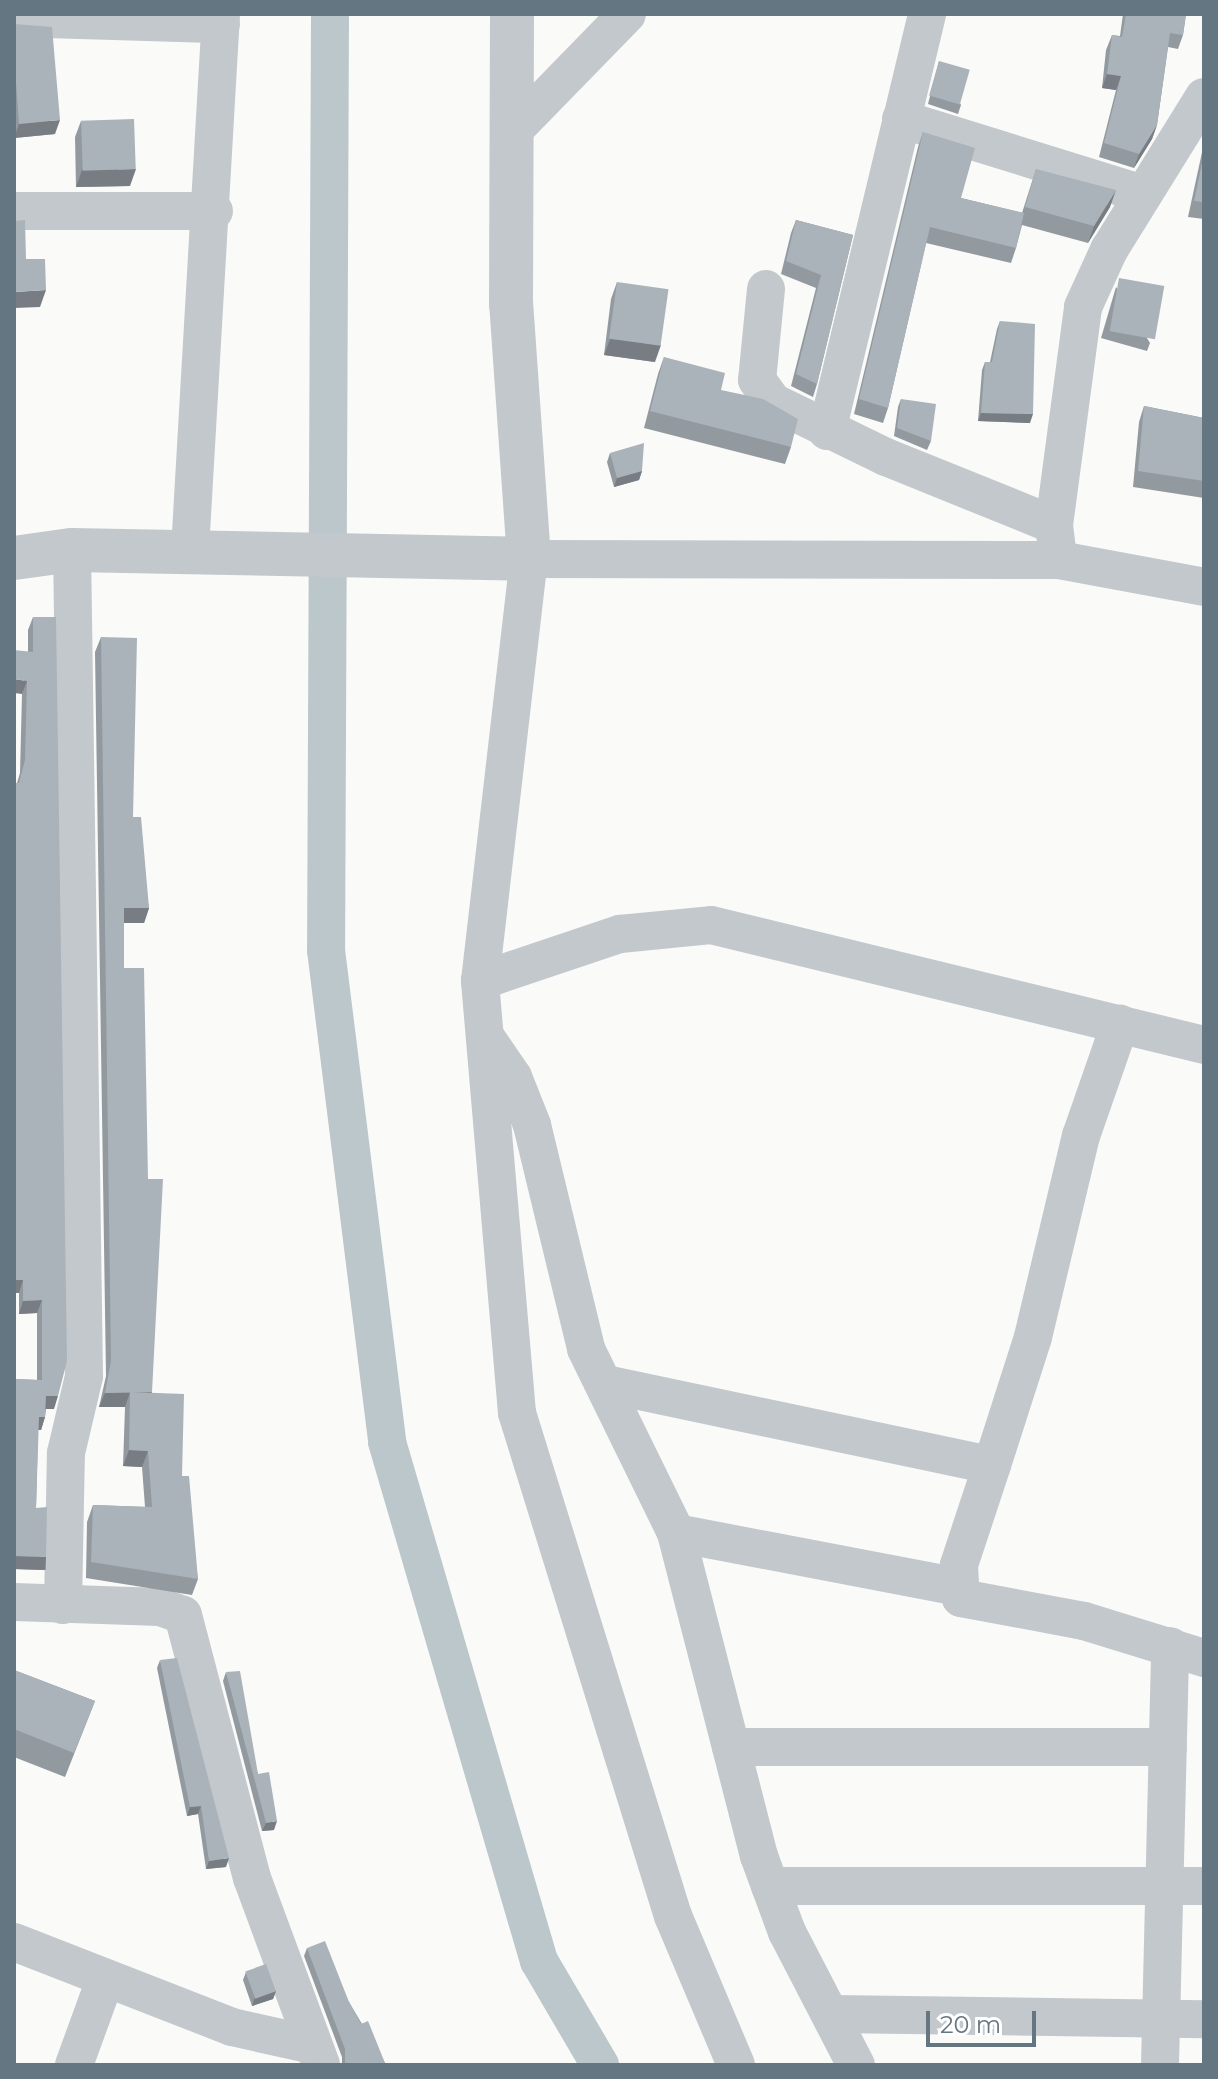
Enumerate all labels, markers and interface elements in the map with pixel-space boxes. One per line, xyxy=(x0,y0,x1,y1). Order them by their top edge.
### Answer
scale bar xyxy=(930,1995,1040,2045)
text: 20 m xyxy=(940,2010,1001,2039)

